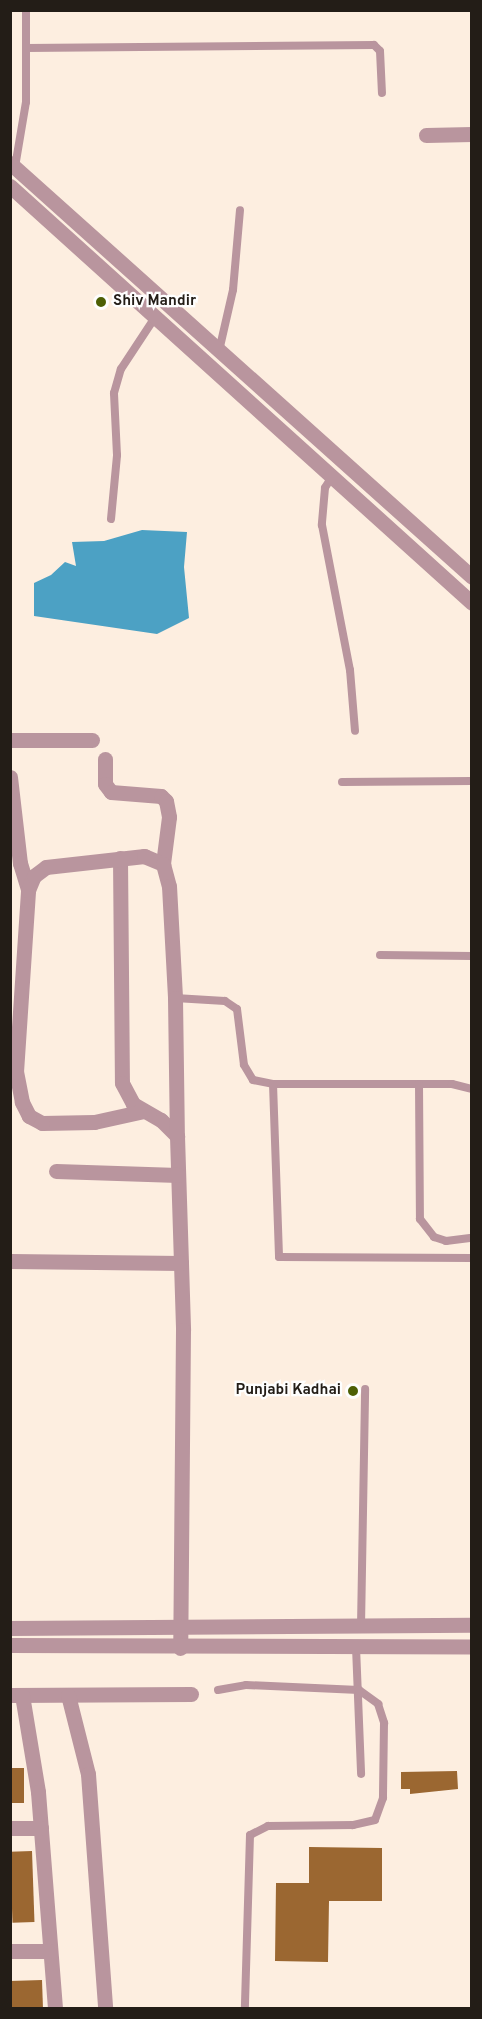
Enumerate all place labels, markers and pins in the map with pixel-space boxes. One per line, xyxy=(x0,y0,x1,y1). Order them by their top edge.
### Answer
place label: Shiv Mandir xyxy=(113,293,196,311)
marker: Shiv Mandir xyxy=(94,295,108,309)
place label: Punjabi Kadhai xyxy=(236,1382,341,1400)
marker: Punjabi Kadhai xyxy=(346,1384,360,1398)

